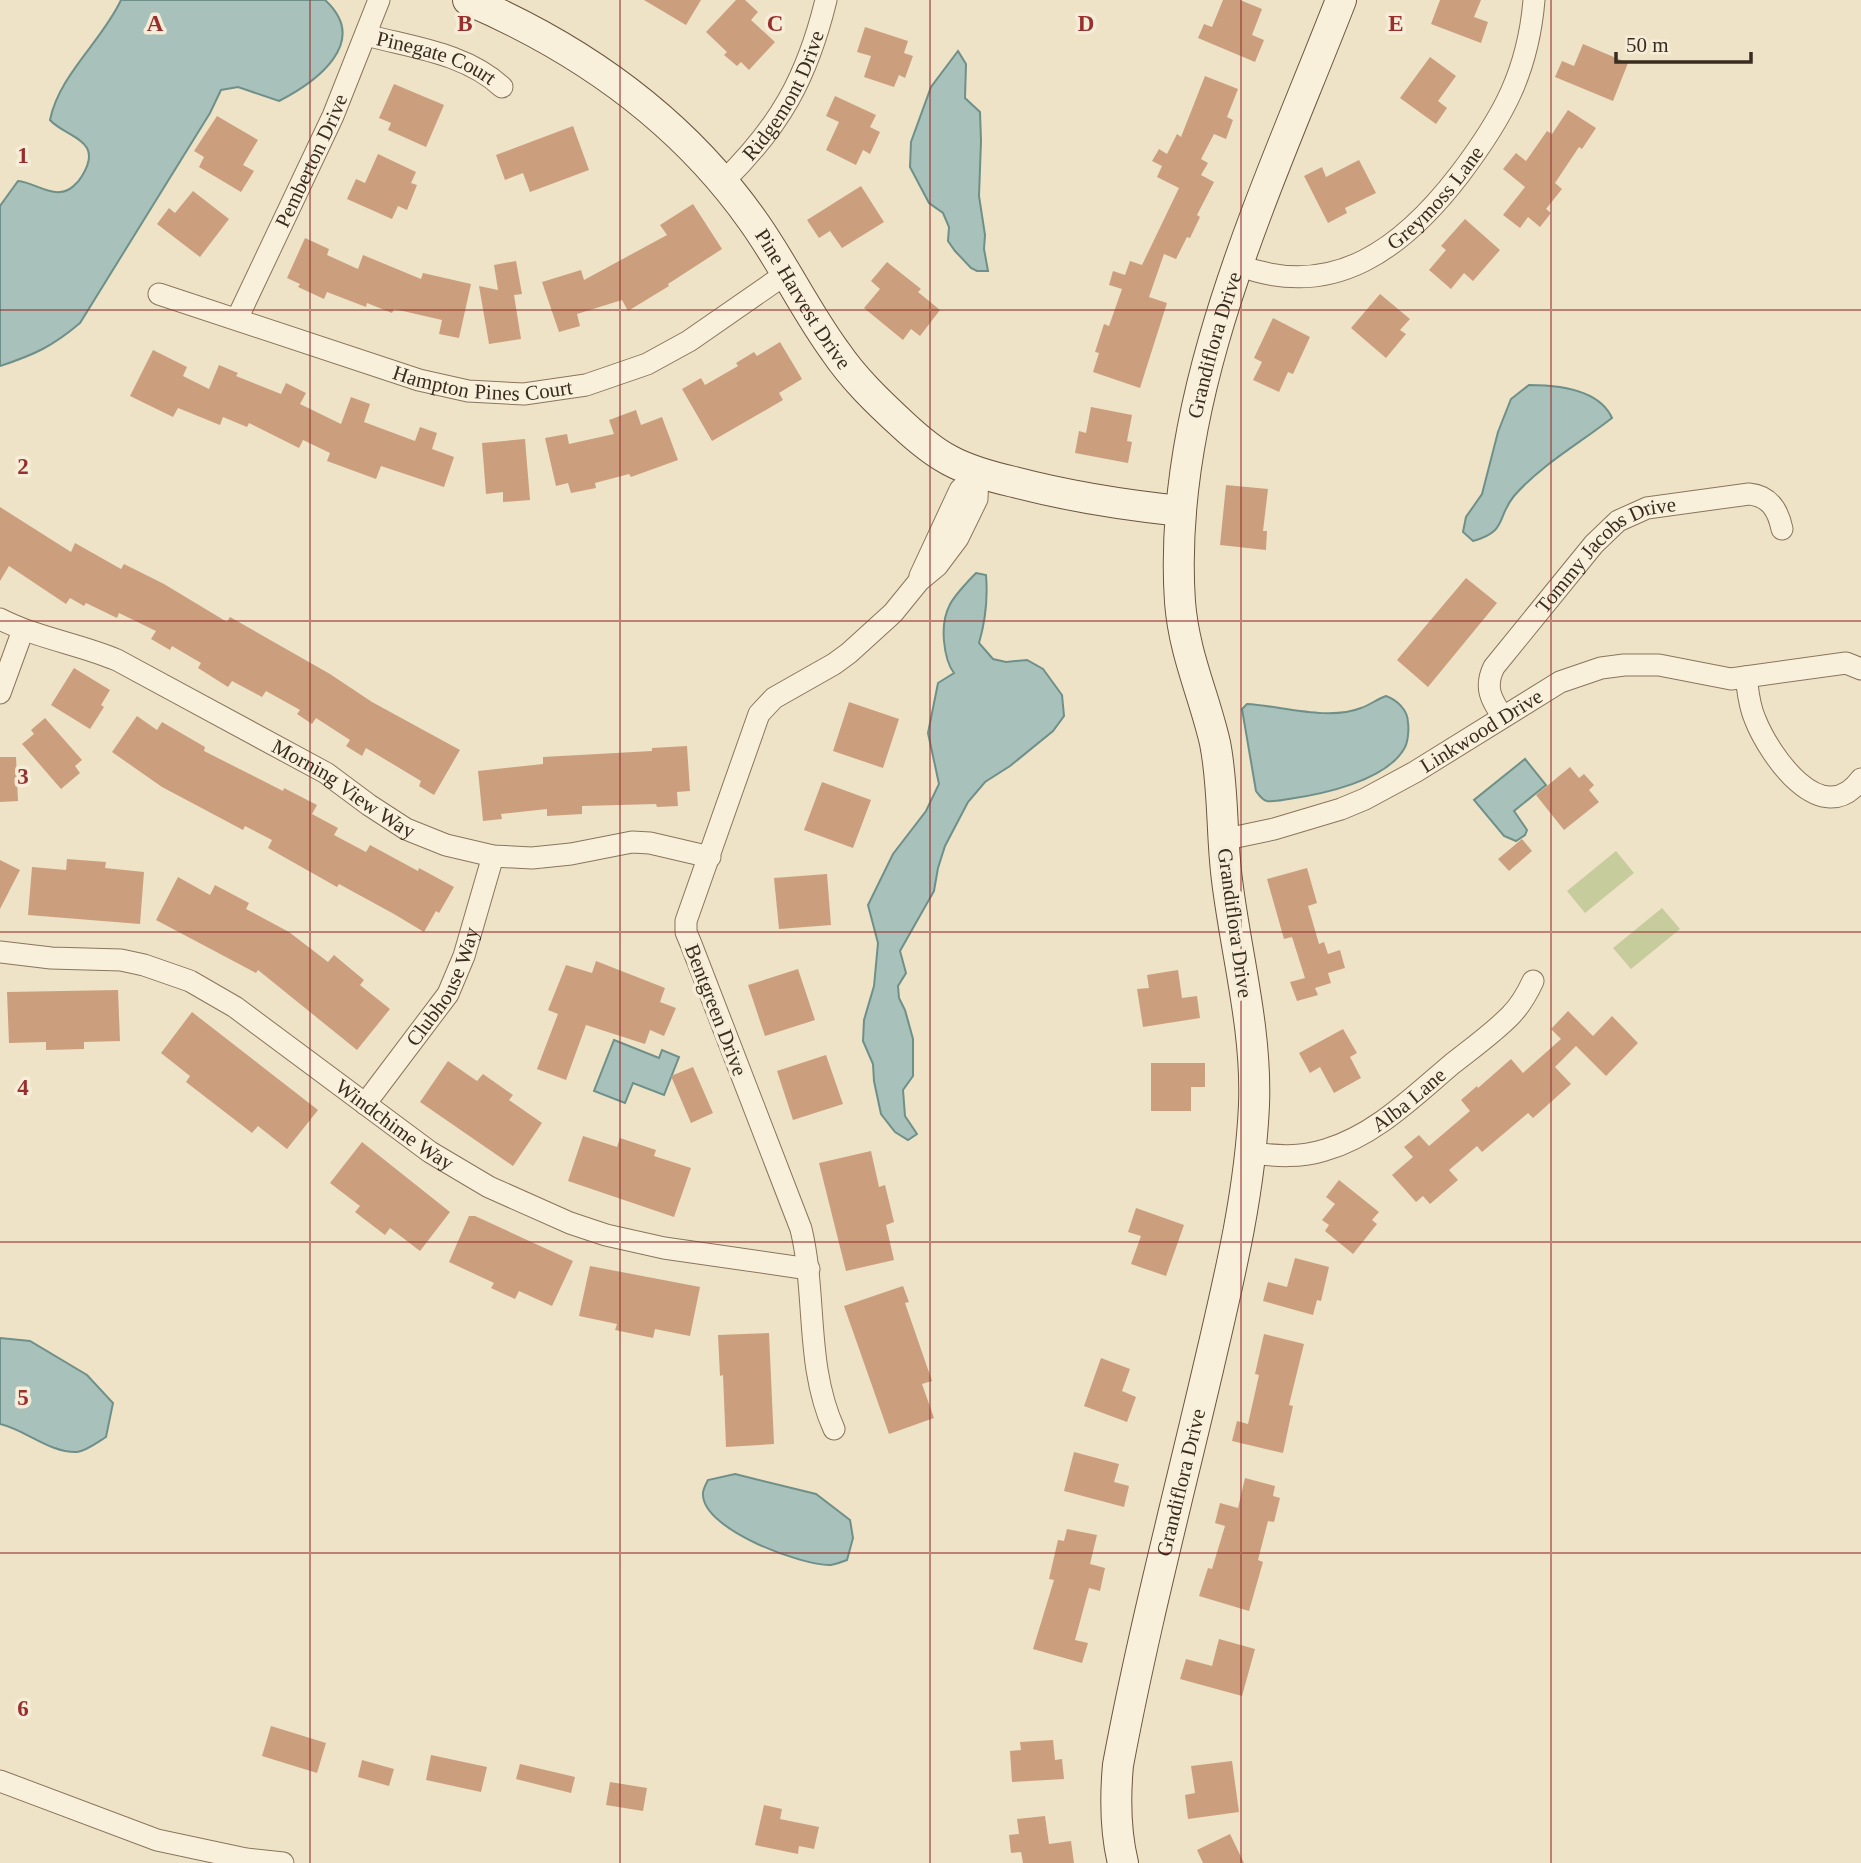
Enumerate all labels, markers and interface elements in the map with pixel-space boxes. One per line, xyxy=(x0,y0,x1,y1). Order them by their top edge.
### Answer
text: A xyxy=(147,11,164,36)
text: B xyxy=(457,11,473,36)
text: C xyxy=(767,11,783,36)
text: D xyxy=(1078,11,1094,36)
text: E xyxy=(1388,11,1404,36)
scale bar xyxy=(1616,21,1751,65)
street label: Pinegate Court xyxy=(374,26,501,90)
street label: Ridgemont Drive xyxy=(737,28,829,165)
text: 50 m xyxy=(1626,33,1669,57)
street label: Pemberton Drive xyxy=(270,91,352,231)
street label: Greymoss Lane xyxy=(1382,141,1488,255)
text: 1 xyxy=(17,143,29,168)
street label: Pine Harvest Drive xyxy=(750,224,856,374)
street label: Grandiflora Drive xyxy=(1183,269,1246,420)
street label: Hampton Pines Court xyxy=(390,360,574,406)
text: 2 xyxy=(17,454,29,479)
street label: Tommy Jacobs Drive xyxy=(1531,492,1677,618)
street label: Linkwood Drive xyxy=(1416,684,1547,778)
street label: Morning View Way xyxy=(268,734,419,843)
text: 3 xyxy=(17,764,29,789)
street label: Grandiflora Drive xyxy=(1213,847,1257,999)
street label: Clubhouse Way xyxy=(401,924,484,1051)
street label: Bentgreen Drive xyxy=(680,941,752,1079)
street label: Alba Lane xyxy=(1367,1063,1451,1137)
street label: Windchime Way xyxy=(331,1074,458,1176)
text: 4 xyxy=(17,1075,29,1100)
text: 5 xyxy=(17,1385,29,1410)
street label: Grandiflora Drive xyxy=(1152,1406,1210,1559)
text: 6 xyxy=(17,1696,29,1721)

